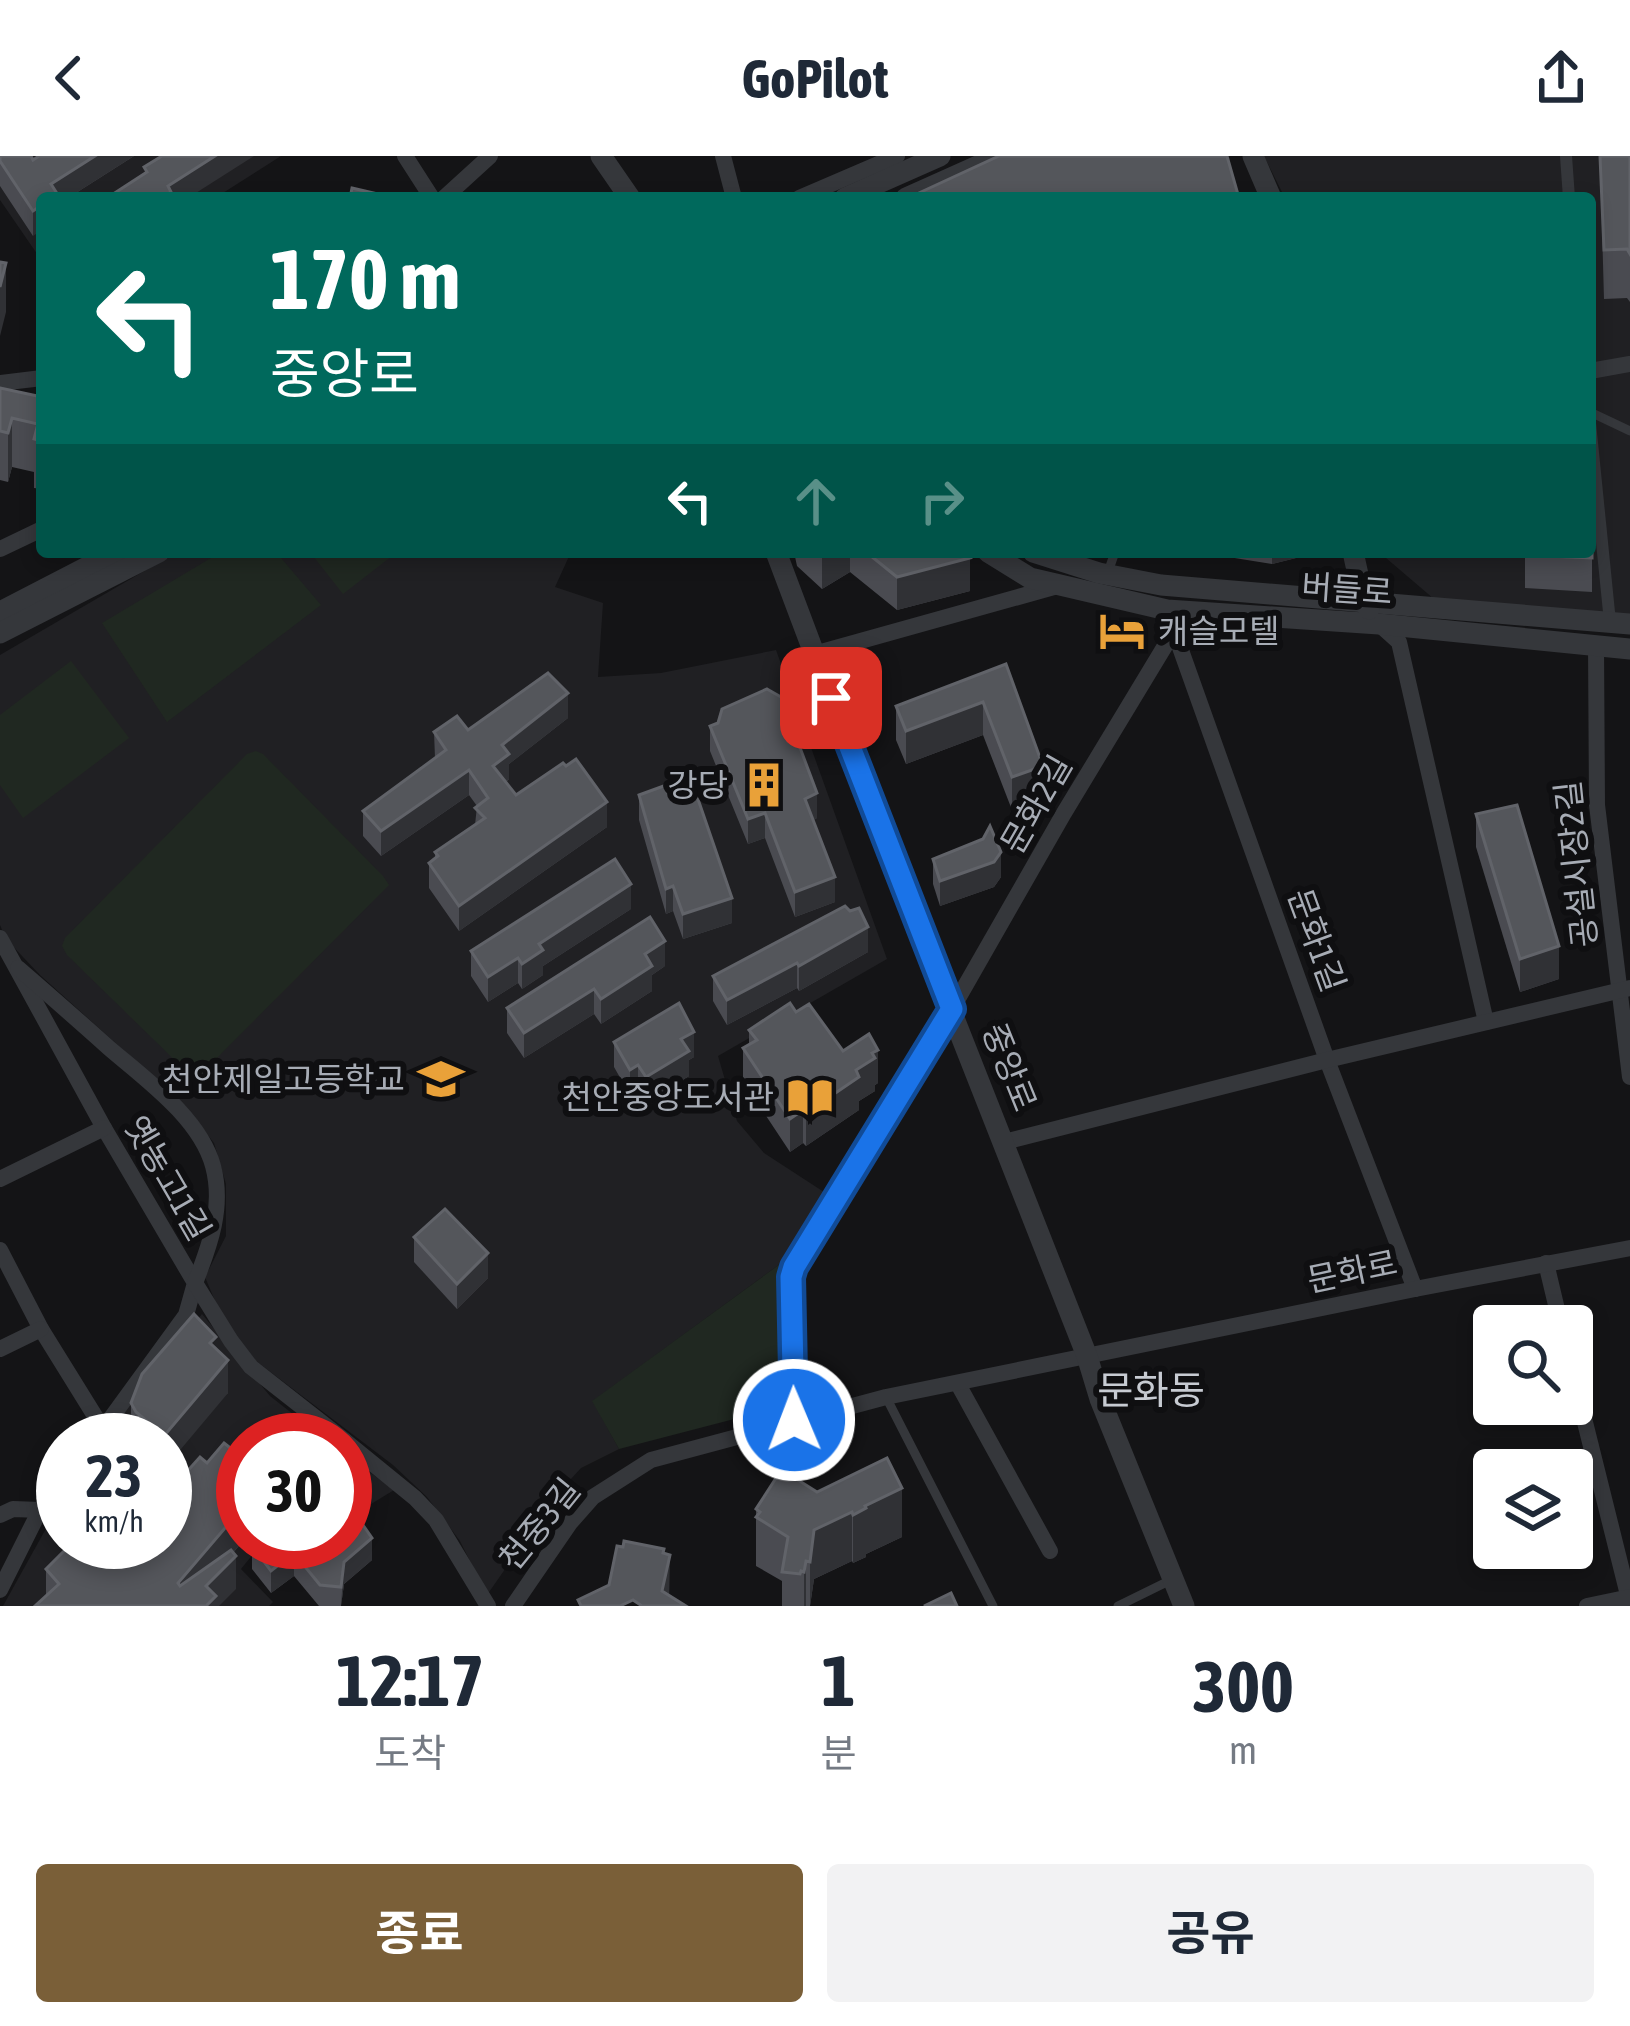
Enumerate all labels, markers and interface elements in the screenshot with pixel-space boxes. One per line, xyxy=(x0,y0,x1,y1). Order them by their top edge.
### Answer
icon: back xyxy=(36,45,102,111)
icon: share xyxy=(1528,45,1594,111)
text: GoPilot xyxy=(741,48,889,109)
text: 170 m xyxy=(270,231,460,327)
icon: left xyxy=(72,240,228,396)
text: 중앙로 xyxy=(270,343,419,404)
icon: left xyxy=(657,468,723,534)
icon: ahead xyxy=(783,468,849,534)
icon: right xyxy=(909,468,975,534)
street label: 버들로 xyxy=(1300,567,1394,611)
hotel icon: 캐슬모텔 xyxy=(1097,606,1147,656)
place label: 캐슬모텔 xyxy=(1158,612,1279,650)
pin xyxy=(780,647,882,749)
icon: arrive xyxy=(798,665,864,731)
street label: 문화2길 xyxy=(993,748,1079,860)
building icon: 강당 xyxy=(739,760,789,810)
place label: 강당 xyxy=(667,766,728,804)
street label: 공설시장2길 xyxy=(1548,779,1604,949)
street label: 문화1길 xyxy=(1281,883,1353,997)
street label: 중앙로 xyxy=(975,1018,1045,1116)
school or university icon: 천안제일고등학교 xyxy=(416,1054,466,1104)
place label: 천안제일고등학교 xyxy=(162,1060,405,1098)
library icon: 천안중앙도서관 xyxy=(785,1072,835,1122)
place label: 천안중앙도서관 xyxy=(561,1078,774,1116)
street label: 옛농고1길 xyxy=(117,1109,219,1247)
street label: 문화로 xyxy=(1303,1243,1401,1299)
map controls xyxy=(1473,1305,1593,1569)
button: search xyxy=(1473,1305,1593,1425)
position arrow xyxy=(731,1357,857,1483)
district label: 문화동 xyxy=(1097,1368,1205,1412)
speed limit sign: 30 xyxy=(216,1413,372,1569)
text: 23 xyxy=(86,1441,142,1510)
button: layers xyxy=(1473,1449,1593,1569)
street label: 천중3길 xyxy=(491,1471,587,1577)
text: km/h xyxy=(84,1504,144,1538)
text: 12:17 xyxy=(336,1639,484,1721)
text: 1 xyxy=(821,1639,855,1721)
text: 300 xyxy=(1192,1645,1294,1727)
text: m xyxy=(1229,1728,1257,1772)
text: 도착 xyxy=(374,1731,446,1775)
text: 분 xyxy=(820,1731,856,1775)
button: 종료 xyxy=(36,1864,803,2002)
button: 공유 xyxy=(827,1864,1594,2002)

